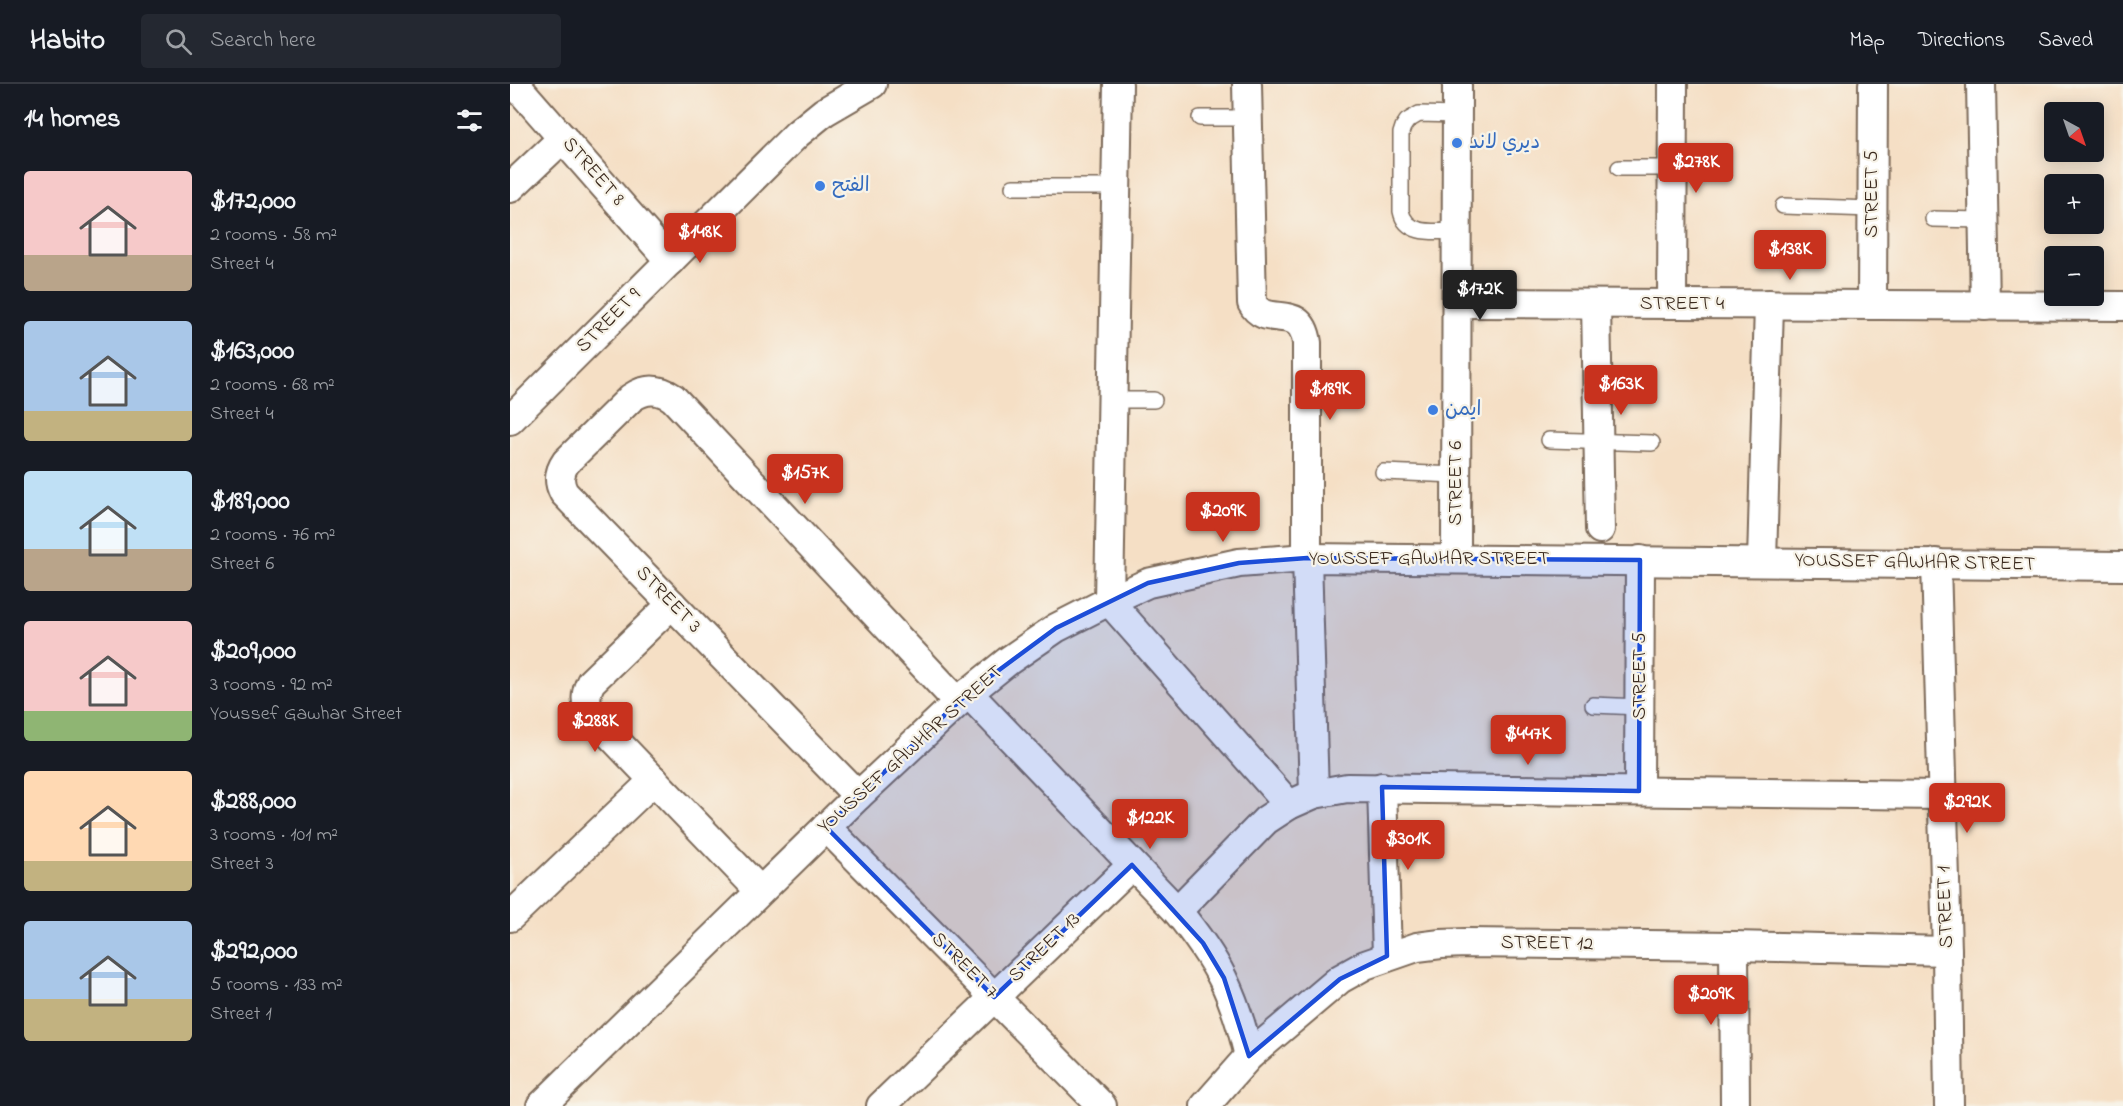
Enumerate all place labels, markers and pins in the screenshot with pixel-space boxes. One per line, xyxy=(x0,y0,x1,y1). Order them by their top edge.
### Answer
place label: ديري لاند xyxy=(1469,129,1540,158)
marker: ديري لاند xyxy=(1450,136,1464,150)
pin: $278K xyxy=(1654,143,1738,194)
place label: الفتح xyxy=(832,172,870,201)
marker: الفتح xyxy=(813,179,827,193)
pin: $148K xyxy=(658,213,742,264)
pin: $138K xyxy=(1748,230,1832,281)
pin: $172K xyxy=(1438,270,1522,321)
pin: $163K xyxy=(1579,365,1663,416)
pin: $189K xyxy=(1288,370,1372,421)
place label: ايمن xyxy=(1445,396,1481,425)
marker: ايمن xyxy=(1426,403,1440,417)
pin: $157K xyxy=(763,454,847,505)
pin: $209K xyxy=(1181,492,1265,543)
pin: $288K xyxy=(553,702,637,753)
pin: $447K xyxy=(1486,715,1570,766)
pin: $292K xyxy=(1925,783,2009,834)
pin: $122K xyxy=(1108,799,1192,850)
pin: $301K xyxy=(1366,820,1450,871)
pin: $209K xyxy=(1669,975,1753,1026)

